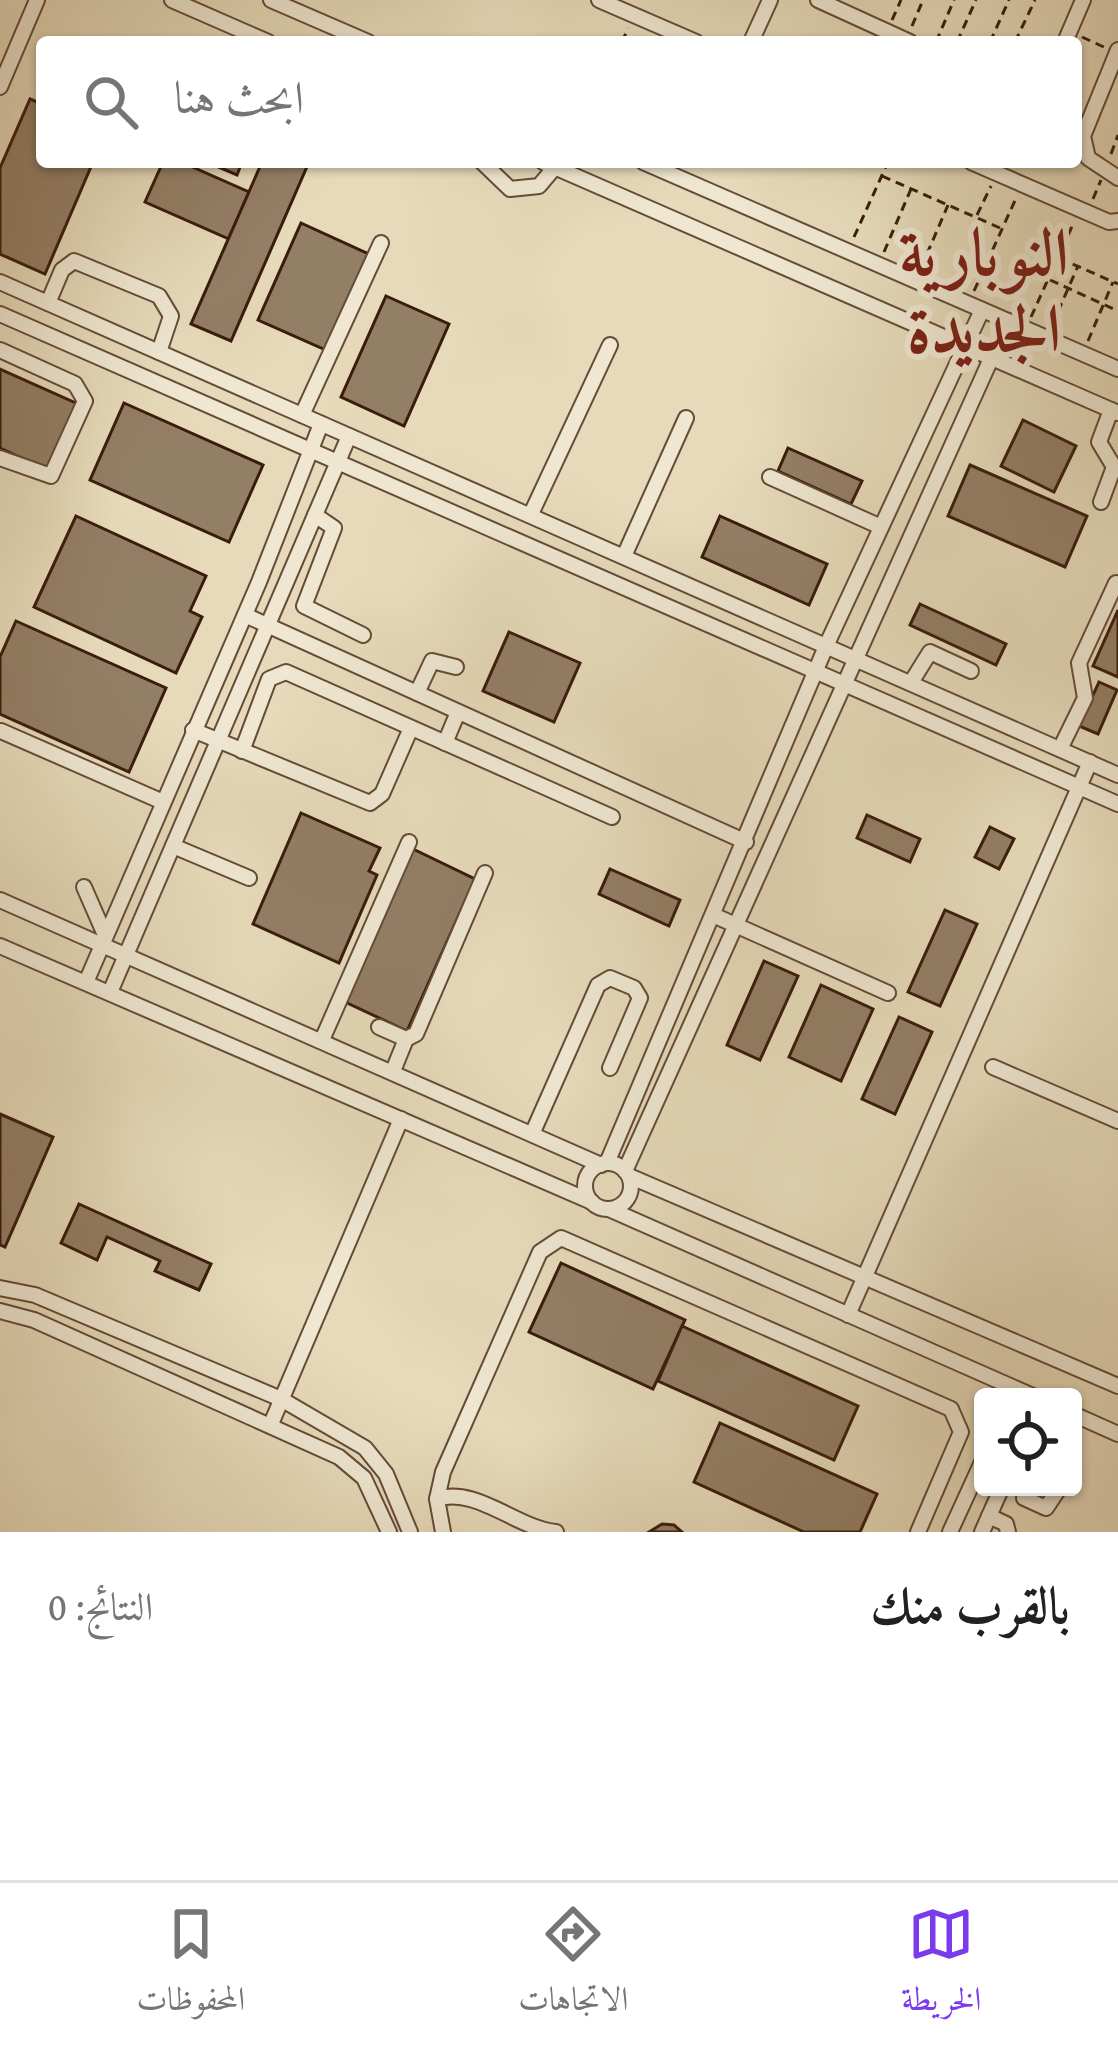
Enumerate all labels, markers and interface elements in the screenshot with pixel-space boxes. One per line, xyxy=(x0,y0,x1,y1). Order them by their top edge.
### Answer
search box xyxy=(36,36,1082,168)
text: ابحث هنا xyxy=(174,64,304,129)
icon: search xyxy=(78,69,144,135)
district label: النوبارية الجديدة xyxy=(899,202,1069,375)
map controls xyxy=(974,1388,1082,1496)
button: locate xyxy=(974,1388,1082,1496)
text: بالقرب منك xyxy=(870,1567,1070,1642)
text: النتائج: 0 xyxy=(48,1577,153,1634)
tab: المحفوظات xyxy=(136,1901,245,2031)
tab: الاتجاهات xyxy=(518,1901,628,2031)
tab: الخريطة xyxy=(901,1901,982,2031)

